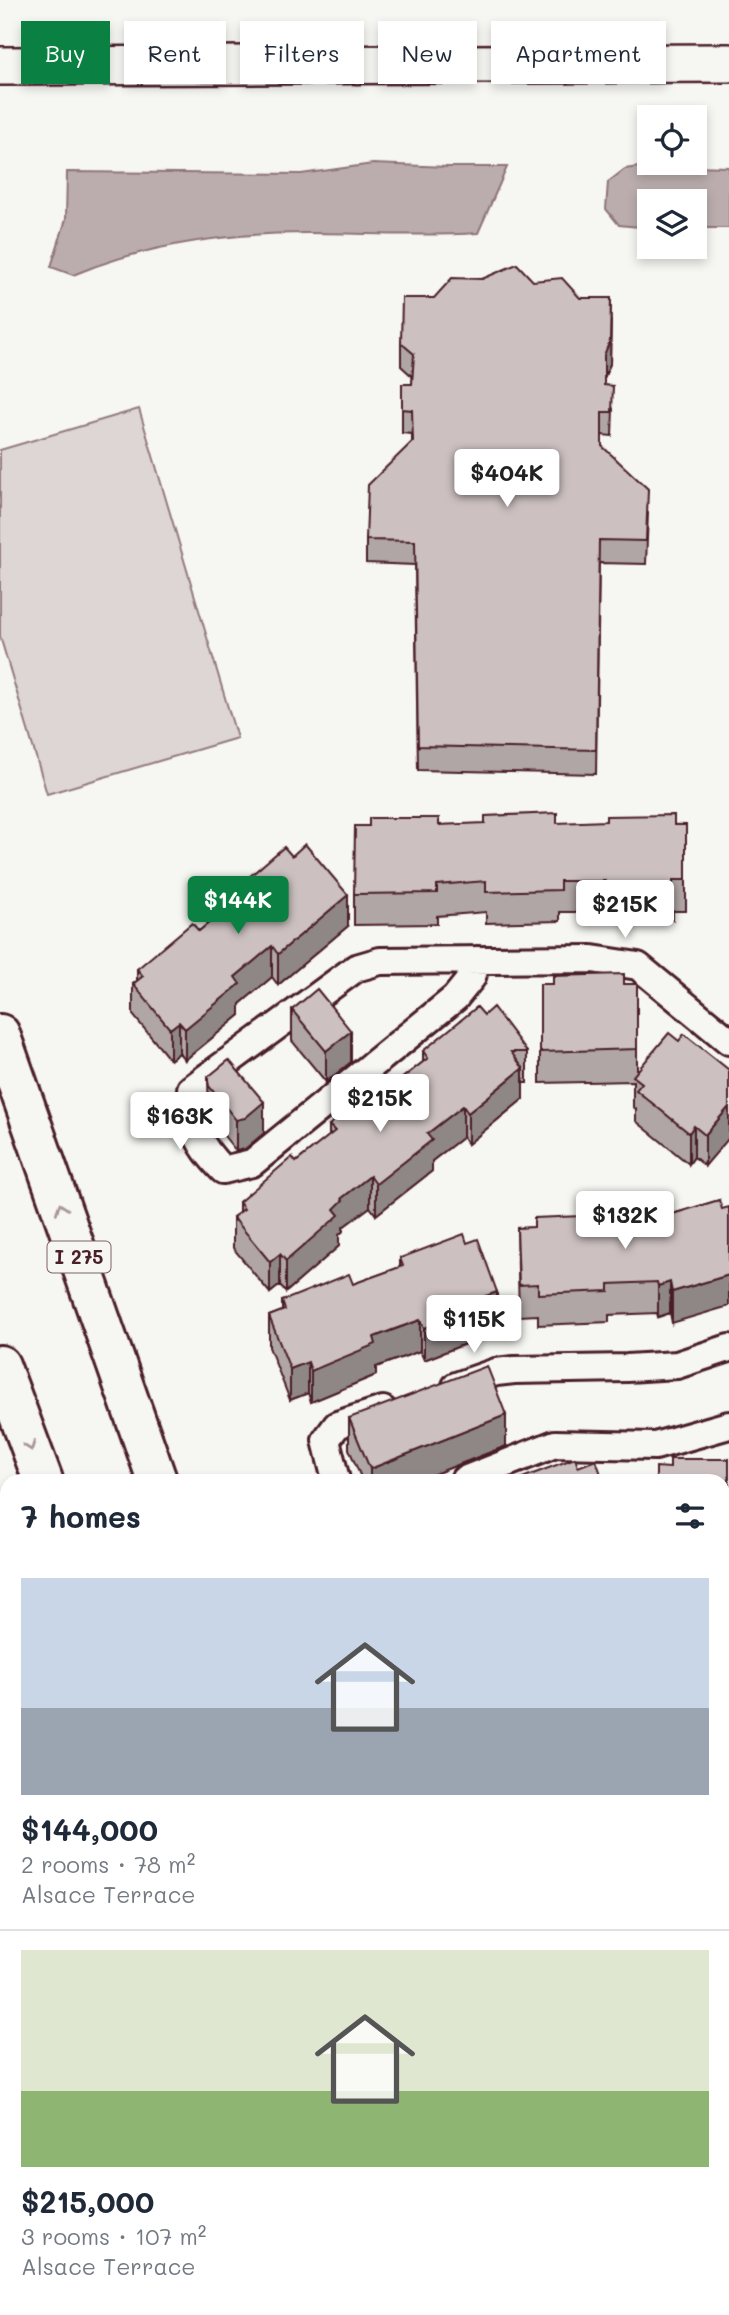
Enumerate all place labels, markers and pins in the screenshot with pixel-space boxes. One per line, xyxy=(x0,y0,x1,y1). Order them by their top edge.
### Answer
pin: $404K xyxy=(458,449,556,509)
pin: $144K xyxy=(189,876,287,936)
pin: $215K xyxy=(576,880,674,940)
pin: $215K xyxy=(331,1074,429,1134)
pin: $163K xyxy=(131,1092,229,1152)
pin: $132K xyxy=(576,1192,674,1251)
pin: $115K xyxy=(425,1296,523,1355)

